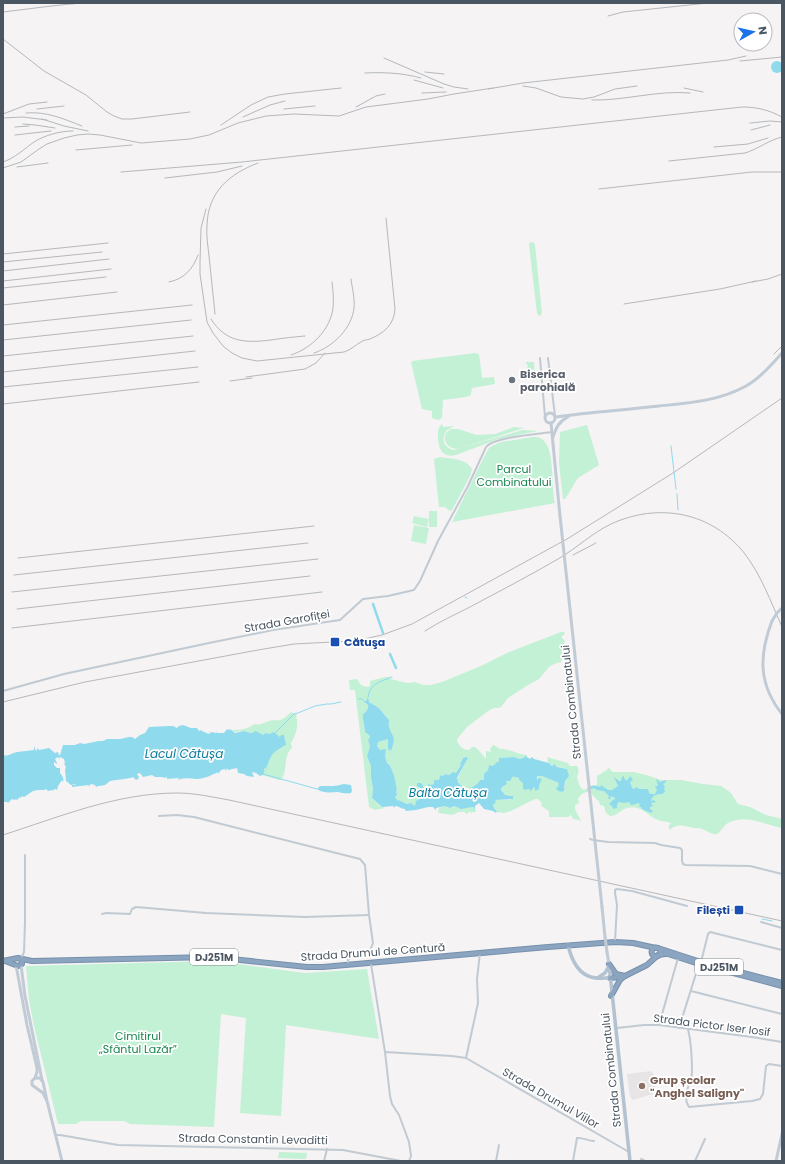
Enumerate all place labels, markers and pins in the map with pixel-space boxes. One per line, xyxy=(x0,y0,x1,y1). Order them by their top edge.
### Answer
place label: Biserica parohială xyxy=(520,366,576,395)
marker: Biserica parohială xyxy=(507,375,517,385)
place label: Cătuşa xyxy=(344,634,385,650)
marker: Cătuşa xyxy=(329,636,341,648)
place label: Filești xyxy=(697,902,730,918)
marker: Filești xyxy=(733,904,745,916)
place label: Grup școlar "Anghel Saligny" xyxy=(650,1072,745,1101)
marker: Grup școlar "Anghel Saligny" xyxy=(637,1081,647,1091)

